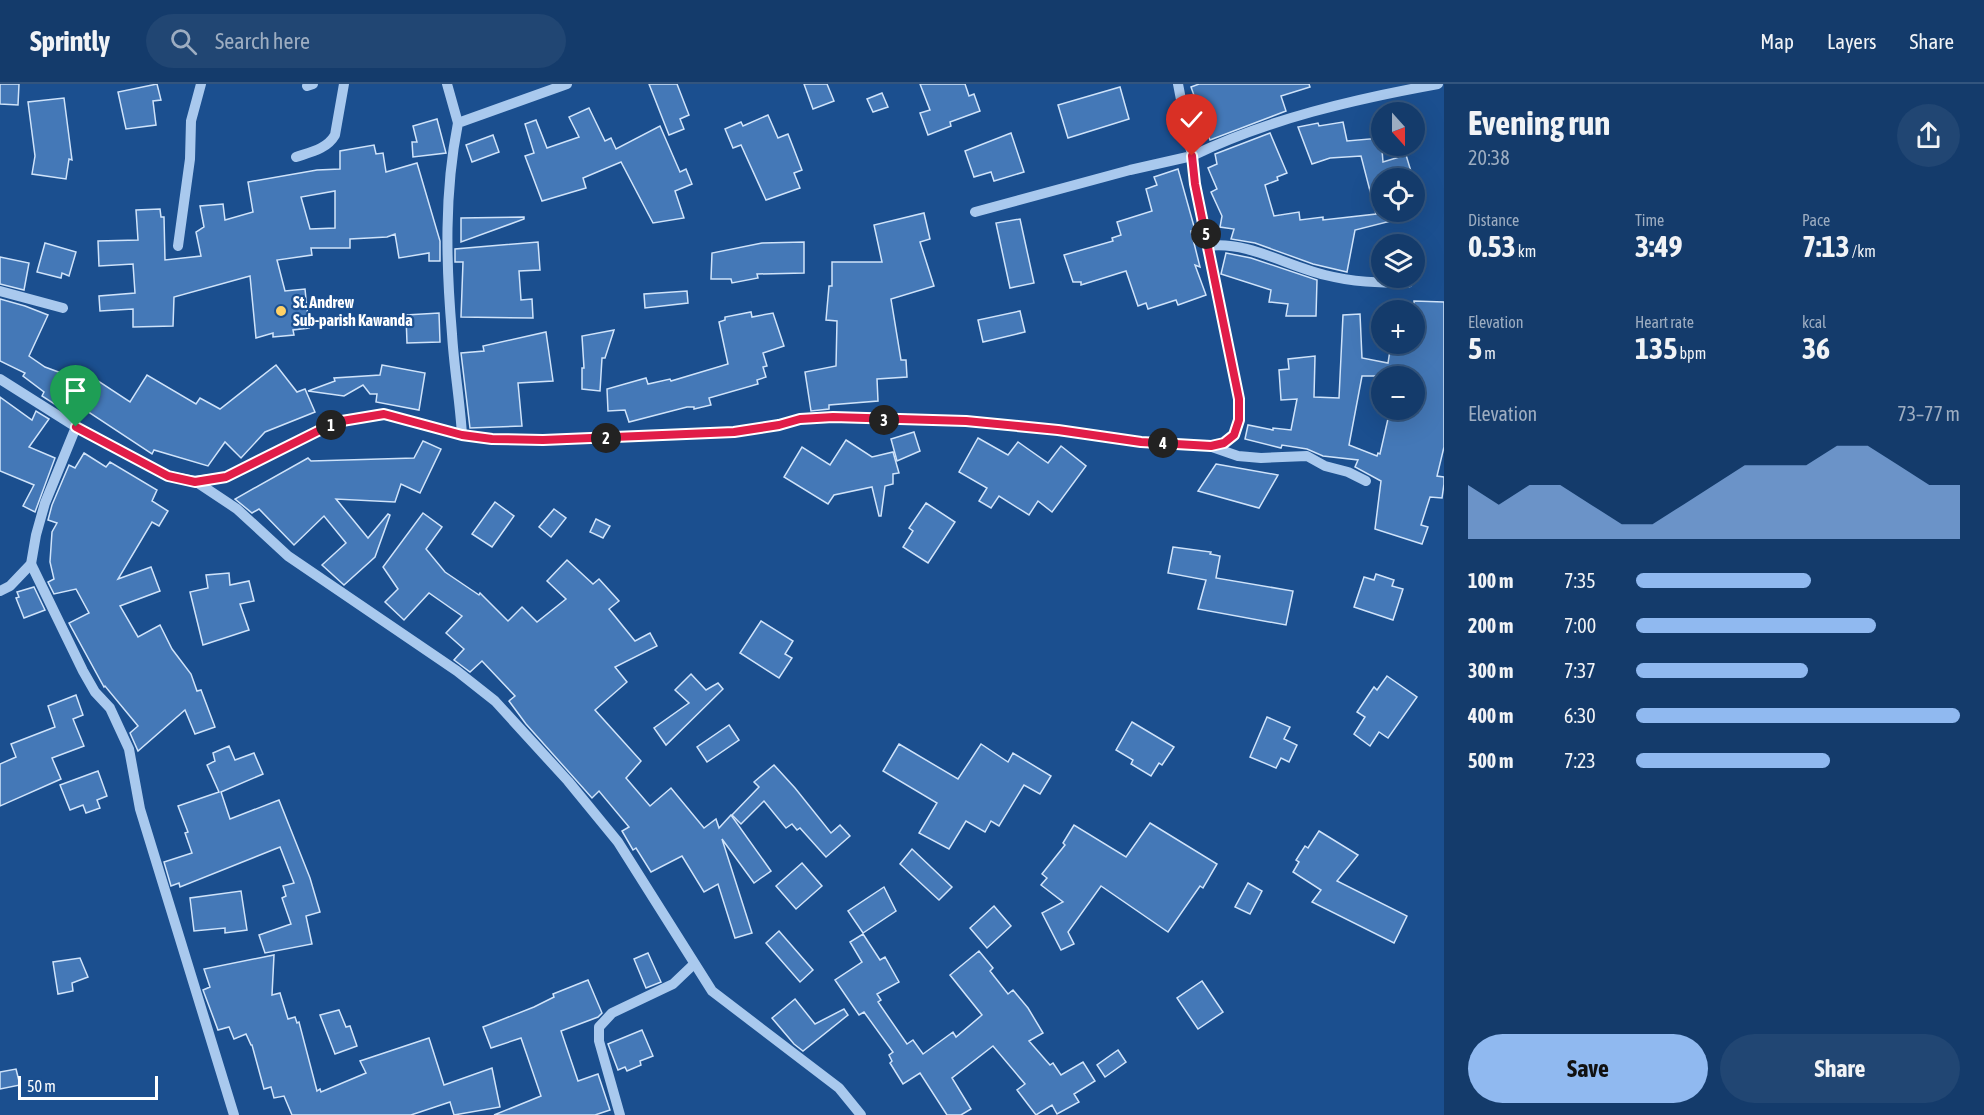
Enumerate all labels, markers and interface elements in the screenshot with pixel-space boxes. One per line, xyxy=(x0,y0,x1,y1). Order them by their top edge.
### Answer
search box xyxy=(146,14,566,68)
text: Sprintly xyxy=(30,25,110,57)
icon: search xyxy=(167,25,200,58)
text: Search here xyxy=(215,28,310,54)
text: Map xyxy=(1760,29,1794,53)
text: Layers xyxy=(1827,29,1877,53)
text: Share xyxy=(1910,29,1954,53)
pin xyxy=(1166,94,1217,156)
north arrow xyxy=(1371,102,1425,156)
map controls xyxy=(1371,102,1425,420)
icon: check xyxy=(1175,103,1208,136)
text: Evening run xyxy=(1468,104,1610,142)
button: share xyxy=(1897,104,1960,167)
text: 20:38 xyxy=(1468,146,1510,169)
button: locate xyxy=(1371,168,1425,222)
text: Distance xyxy=(1468,211,1519,229)
text: Time xyxy=(1635,211,1664,229)
text: Pace xyxy=(1802,211,1830,229)
pin: 5 xyxy=(1191,219,1221,249)
text: 5 xyxy=(1202,225,1210,243)
text: 0.53 xyxy=(1468,229,1516,263)
text: 3:49 xyxy=(1635,229,1683,263)
text: 7:13 xyxy=(1802,229,1850,263)
button: layers xyxy=(1371,234,1425,288)
text: km xyxy=(1516,242,1536,260)
text: /km xyxy=(1850,242,1876,260)
place label: St. Andrew Sub-parish Kawanda xyxy=(293,293,413,329)
button: + xyxy=(1371,300,1425,354)
marker: St. Andrew Sub-parish Kawanda xyxy=(274,304,288,318)
text: Elevation xyxy=(1468,313,1523,331)
text: Heart rate xyxy=(1635,313,1694,331)
text: kcal xyxy=(1802,313,1826,331)
text: 5 xyxy=(1468,331,1482,365)
text: 135 xyxy=(1635,331,1677,365)
text: 36 xyxy=(1802,331,1830,365)
text: m xyxy=(1482,344,1496,362)
text: bpm xyxy=(1677,344,1706,362)
pin xyxy=(50,365,101,427)
button: − xyxy=(1371,366,1425,420)
icon: arrive xyxy=(59,374,92,407)
text: Elevation xyxy=(1468,402,1537,425)
text: 73–77 m xyxy=(1897,402,1960,425)
pin: 3 xyxy=(869,405,899,435)
pin: 1 xyxy=(316,410,346,440)
text: 3 xyxy=(880,411,888,429)
text: 1 xyxy=(327,416,335,434)
pin: 2 xyxy=(591,423,621,453)
pin: 4 xyxy=(1148,428,1178,458)
text: 2 xyxy=(602,429,610,447)
text: 4 xyxy=(1159,434,1167,452)
text: 100 m xyxy=(1468,569,1513,592)
text: 7:35 xyxy=(1564,569,1596,592)
text: 200 m xyxy=(1468,614,1513,637)
text: 7:00 xyxy=(1564,614,1596,637)
text: 300 m xyxy=(1468,659,1513,682)
text: 7:37 xyxy=(1564,659,1596,682)
text: 400 m xyxy=(1468,704,1513,727)
text: 6:30 xyxy=(1564,704,1596,727)
text: 500 m xyxy=(1468,749,1513,772)
text: 7:23 xyxy=(1564,749,1596,772)
button: Save xyxy=(1468,1034,1708,1103)
button: Share xyxy=(1720,1034,1960,1103)
scale bar xyxy=(18,1073,158,1100)
text: 50 m xyxy=(27,1077,56,1095)

